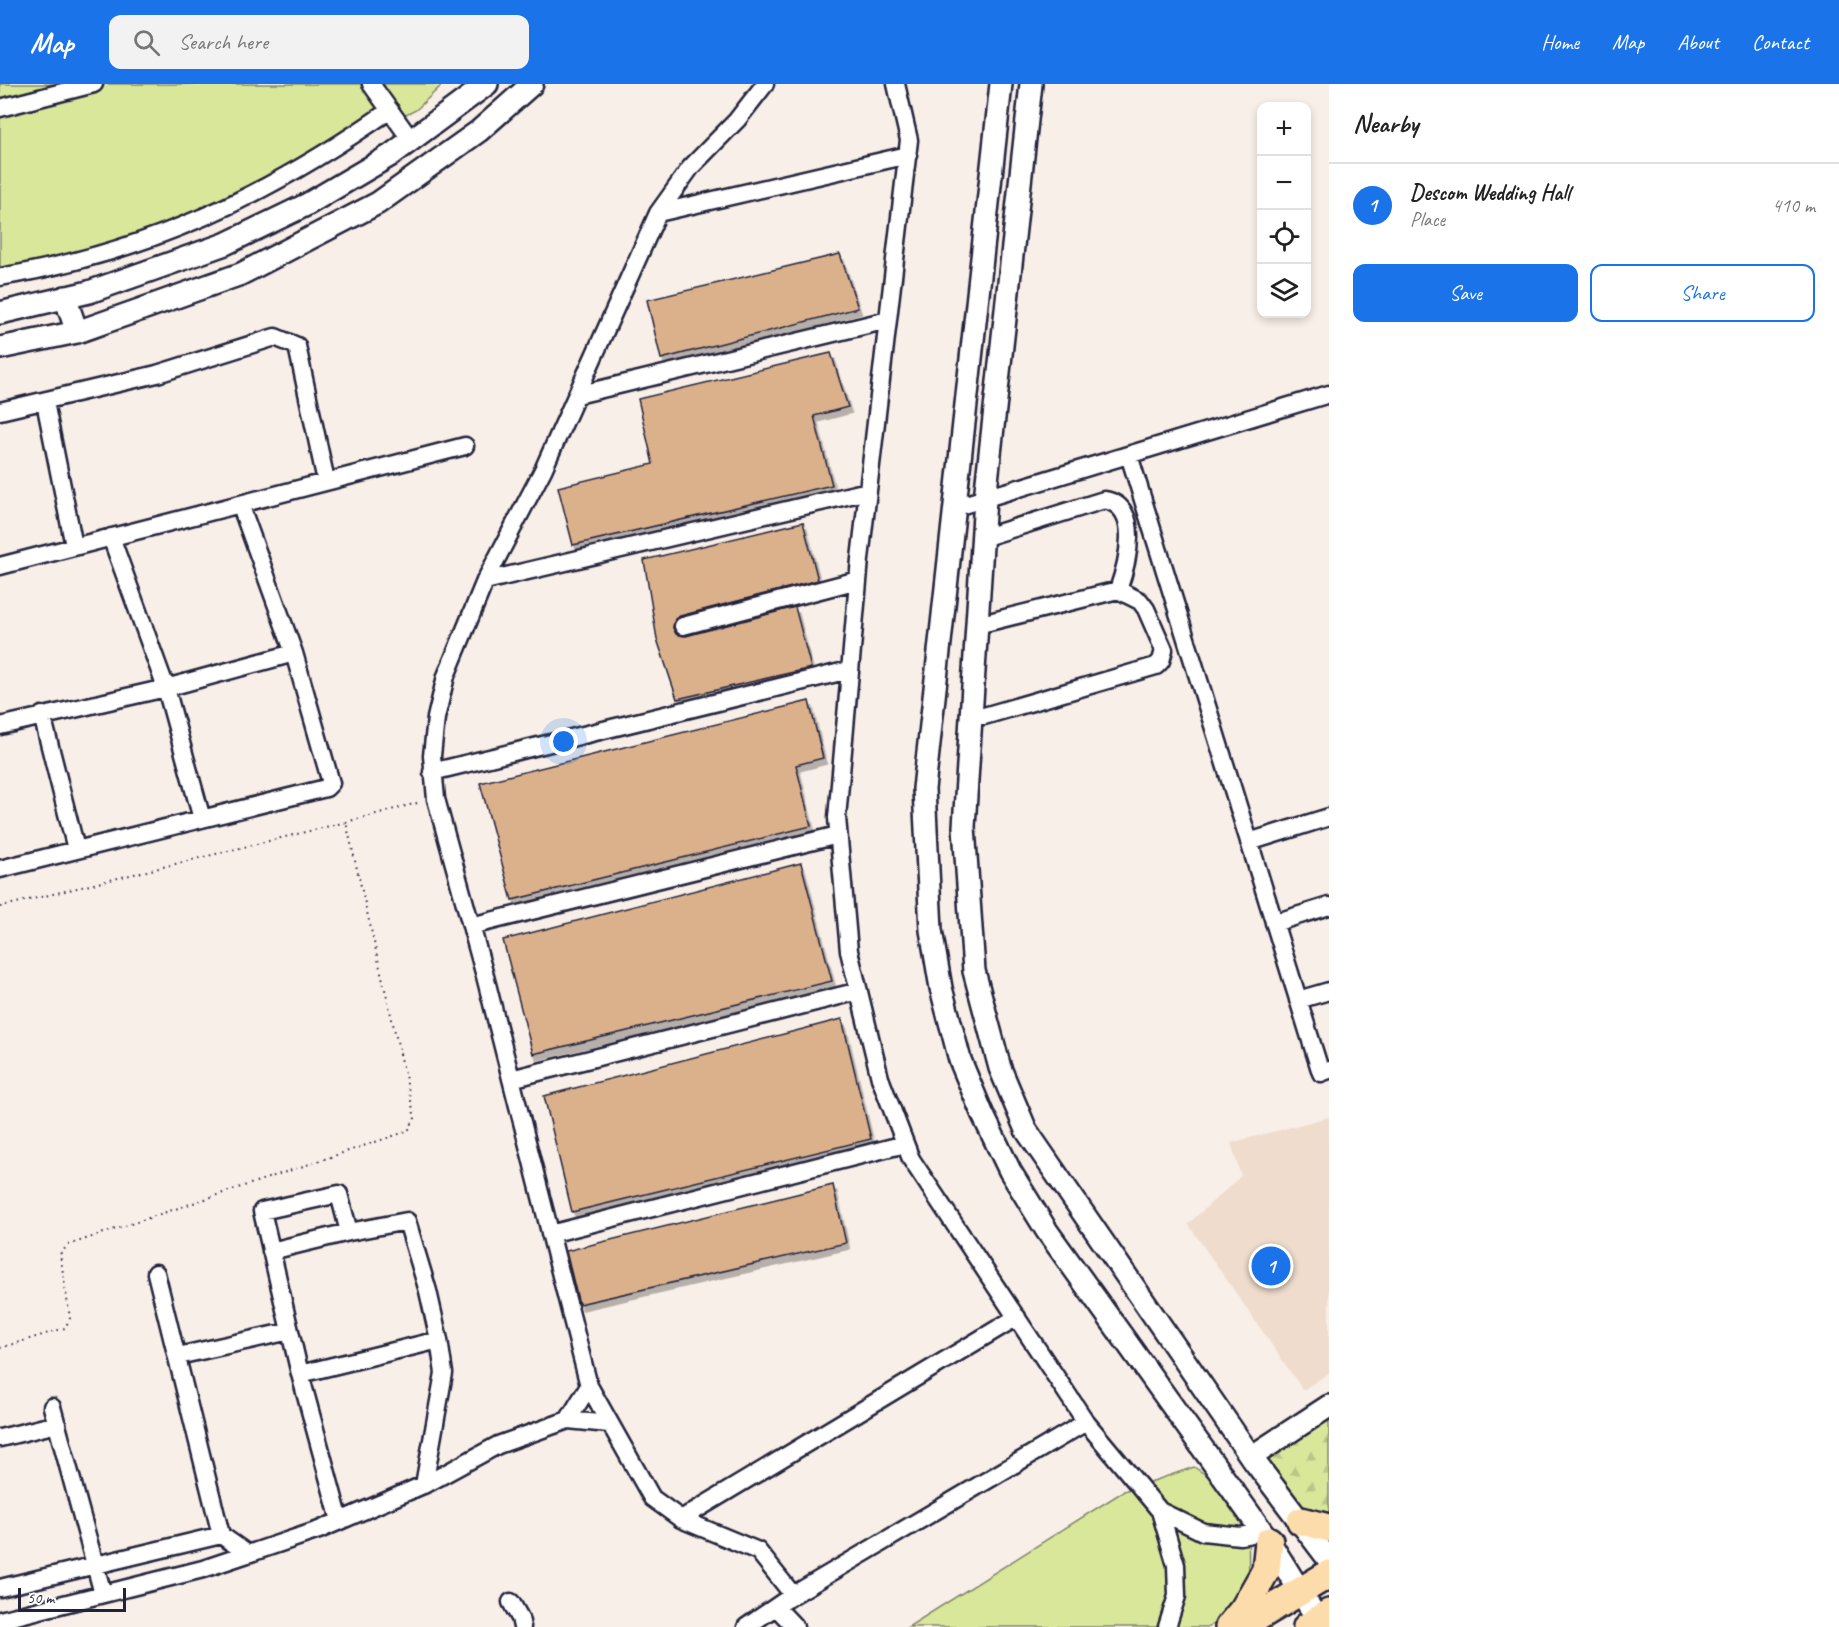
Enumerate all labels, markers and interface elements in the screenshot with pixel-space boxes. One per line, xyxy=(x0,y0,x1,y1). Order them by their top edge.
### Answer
search box xyxy=(109,15,529,69)
text: Map xyxy=(30,25,73,60)
icon: search xyxy=(130,26,163,59)
text: Search here xyxy=(178,28,268,56)
text: Home xyxy=(1541,29,1579,55)
text: Map xyxy=(1612,29,1644,55)
text: About xyxy=(1677,29,1719,55)
text: Contact xyxy=(1752,29,1809,55)
map controls xyxy=(1257,102,1311,318)
button: + xyxy=(1257,102,1311,156)
text: Nearby xyxy=(1353,107,1418,140)
button: − xyxy=(1257,156,1311,210)
text: Descom Wedding Hall xyxy=(1410,179,1570,207)
text: 1 xyxy=(1368,193,1377,218)
text: 410 m xyxy=(1772,193,1815,218)
text: Place xyxy=(1410,207,1445,232)
button: locate xyxy=(1257,210,1311,264)
button: layers xyxy=(1257,264,1311,318)
button: Save xyxy=(1353,264,1578,322)
button: Share xyxy=(1590,264,1815,322)
your location xyxy=(549,727,578,756)
pin: 1 xyxy=(1252,1244,1290,1288)
scale bar xyxy=(18,1585,126,1612)
text: 50 m xyxy=(27,1588,54,1608)

